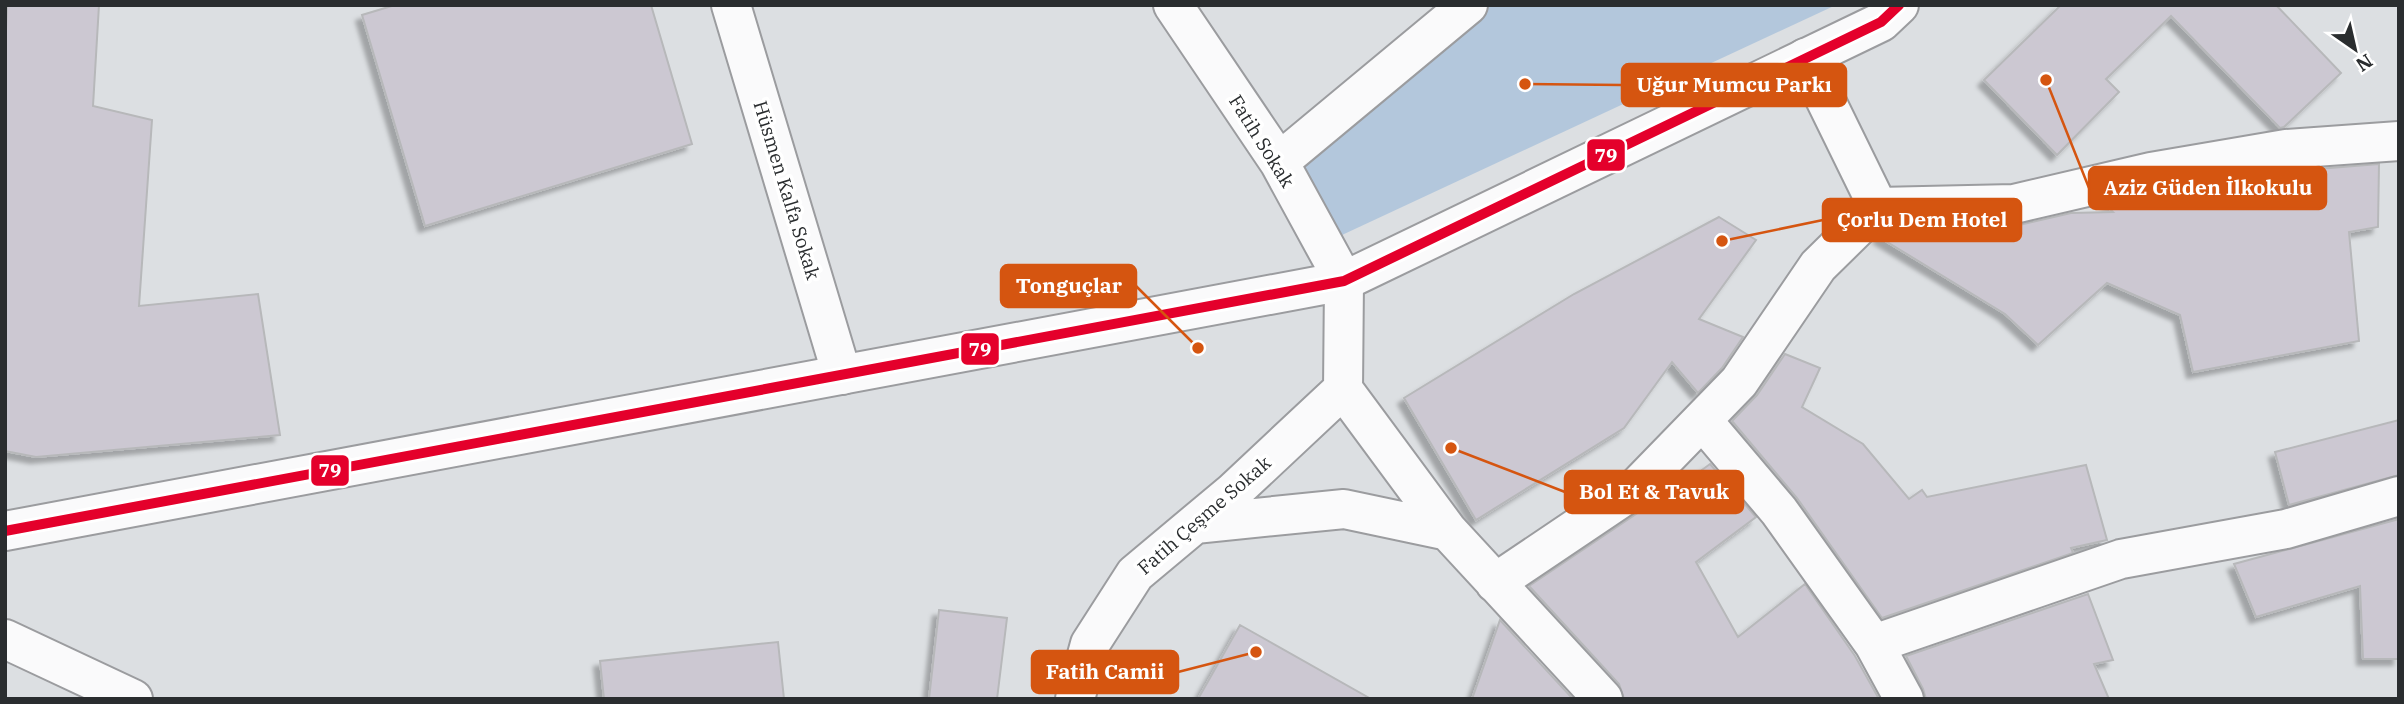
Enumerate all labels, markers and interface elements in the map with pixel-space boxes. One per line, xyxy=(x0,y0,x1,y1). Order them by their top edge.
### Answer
north arrow xyxy=(2320,14,2390,84)
text: N xyxy=(2352,49,2377,77)
callout: Uğur Mumcu Parkı xyxy=(1622,64,1846,106)
text: Uğur Mumcu Parkı xyxy=(1636,70,1832,98)
street label: Fatih Sokak xyxy=(1224,90,1300,192)
street label: Hüsmen Kalfa Sokak xyxy=(748,98,826,282)
line badge: 79 xyxy=(1586,138,1626,172)
text: 79 xyxy=(1595,143,1617,167)
callout: Aziz Güden İlkokulu xyxy=(2089,167,2326,209)
text: Aziz Güden İlkokulu xyxy=(2104,173,2313,201)
callout: Çorlu Dem Hotel xyxy=(1823,199,2021,241)
text: Çorlu Dem Hotel xyxy=(1837,205,2007,233)
callout: Tonguçlar xyxy=(1001,265,1136,307)
text: Tonguçlar xyxy=(1016,271,1123,299)
line badge: 79 xyxy=(960,332,1000,366)
text: 79 xyxy=(969,337,991,361)
street label: Fatih Çeşme Sokak xyxy=(1132,450,1276,580)
line badge: 79 xyxy=(310,454,350,487)
text: 79 xyxy=(319,458,341,482)
callout: Bol Et & Tavuk xyxy=(1565,471,1743,513)
text: Bol Et & Tavuk xyxy=(1579,477,1729,505)
callout: Fatih Camii xyxy=(1032,651,1178,693)
text: Fatih Camii xyxy=(1046,657,1164,685)

